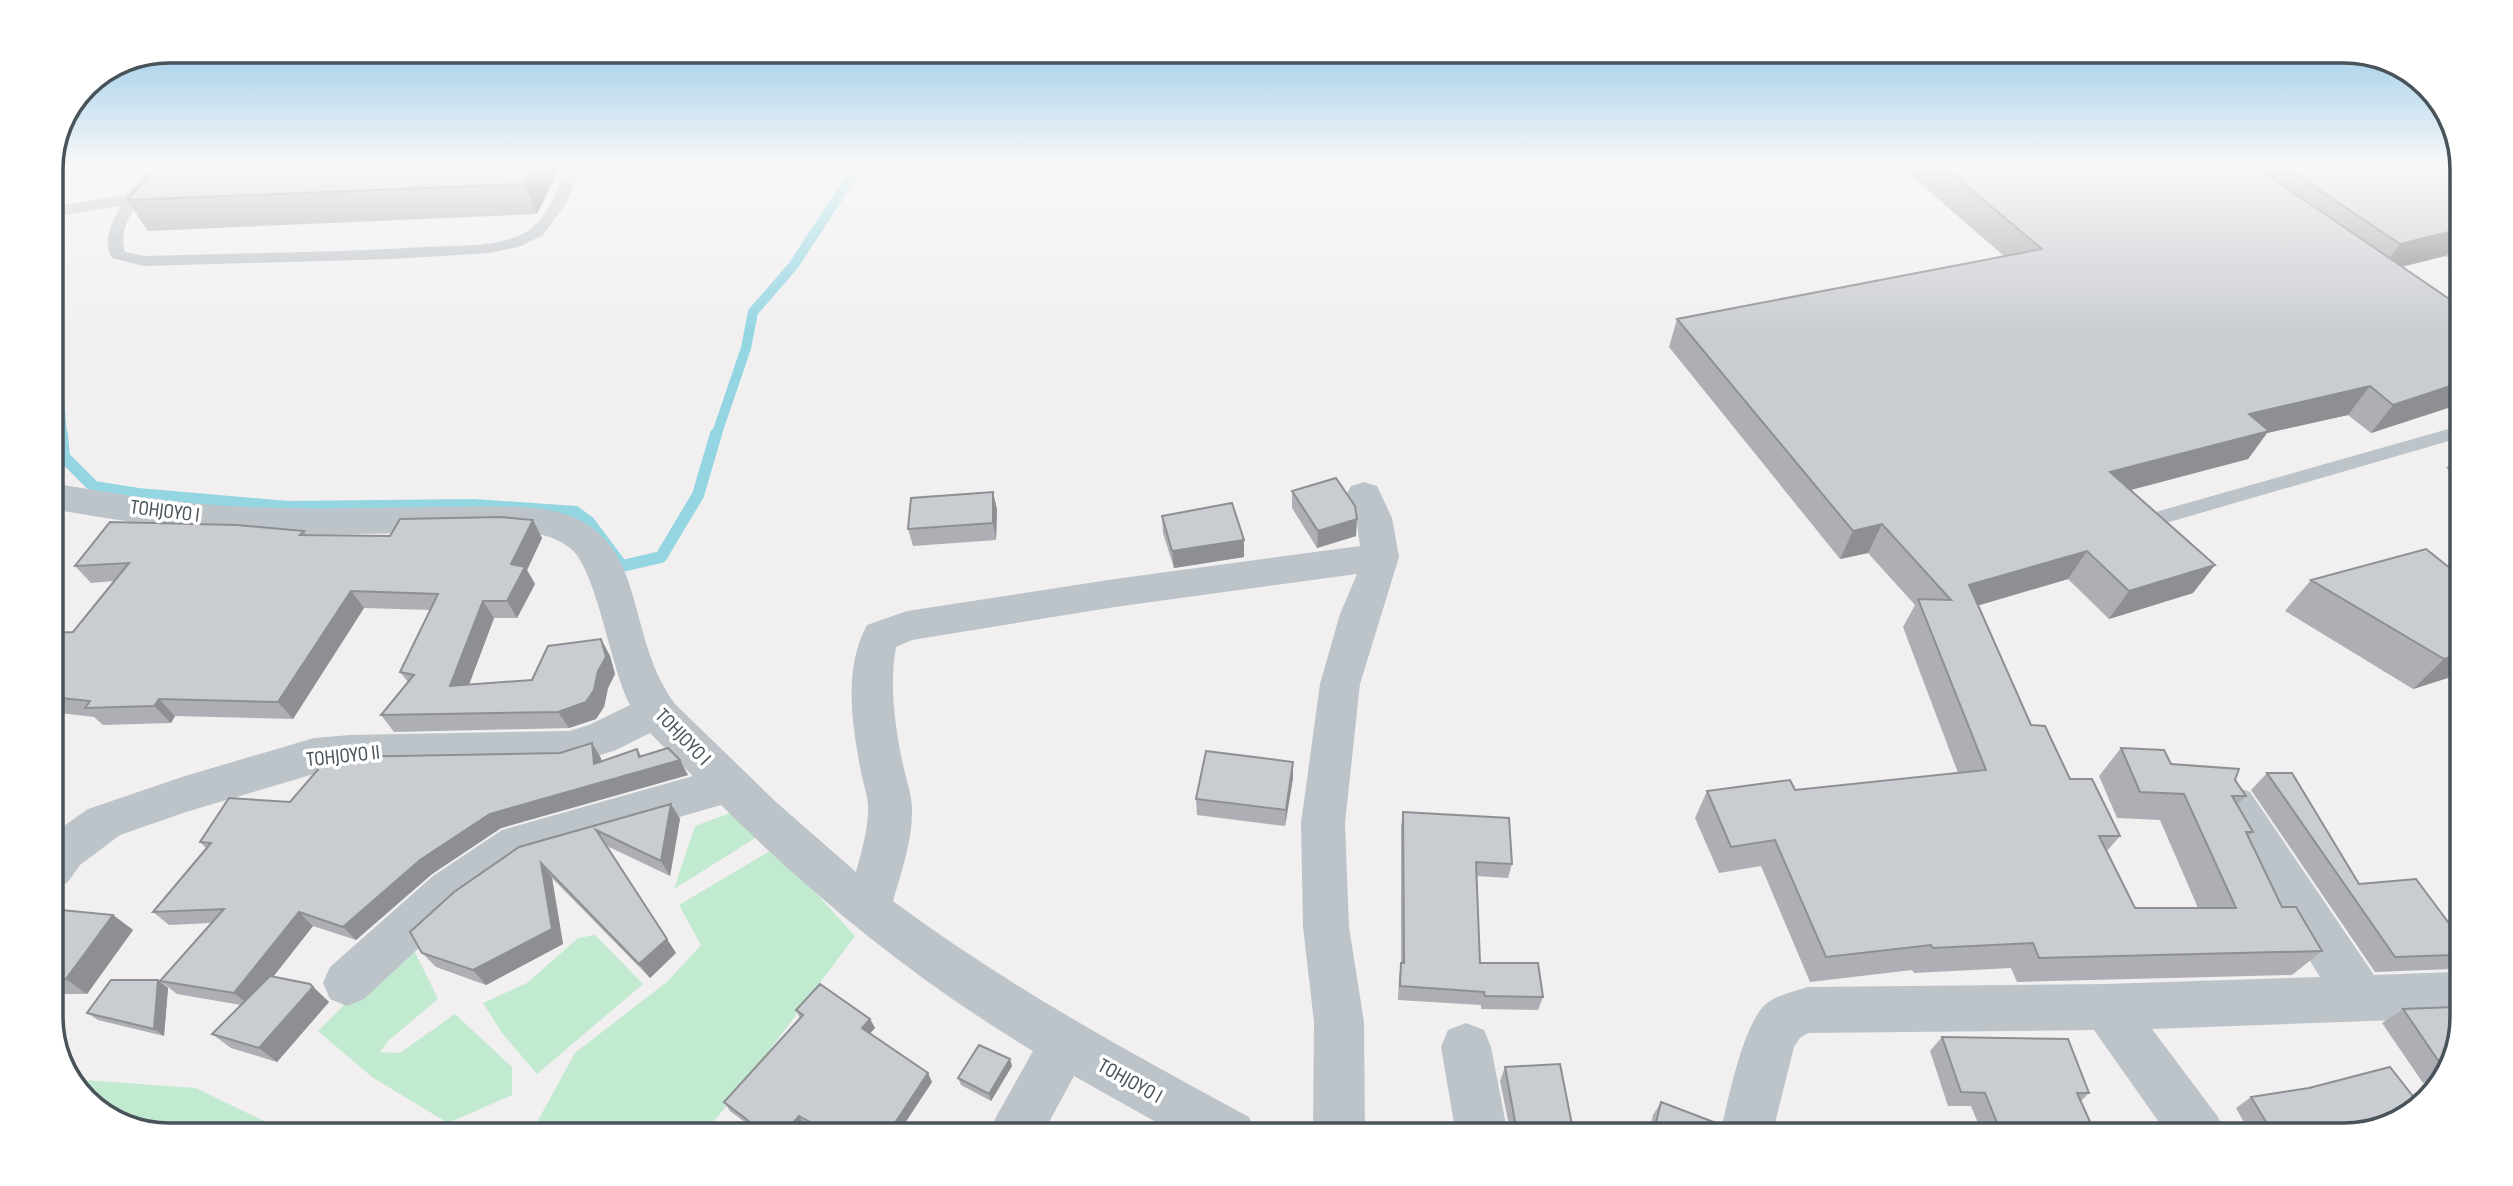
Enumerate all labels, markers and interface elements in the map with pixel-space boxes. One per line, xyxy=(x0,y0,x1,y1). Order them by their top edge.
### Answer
street label: TOHJOYO I xyxy=(129,494,201,528)
street label: TOHJOYO I xyxy=(650,703,716,771)
street label: TOHJOYO II xyxy=(305,740,381,772)
street label: TOHJOYO I xyxy=(1093,1053,1167,1109)

